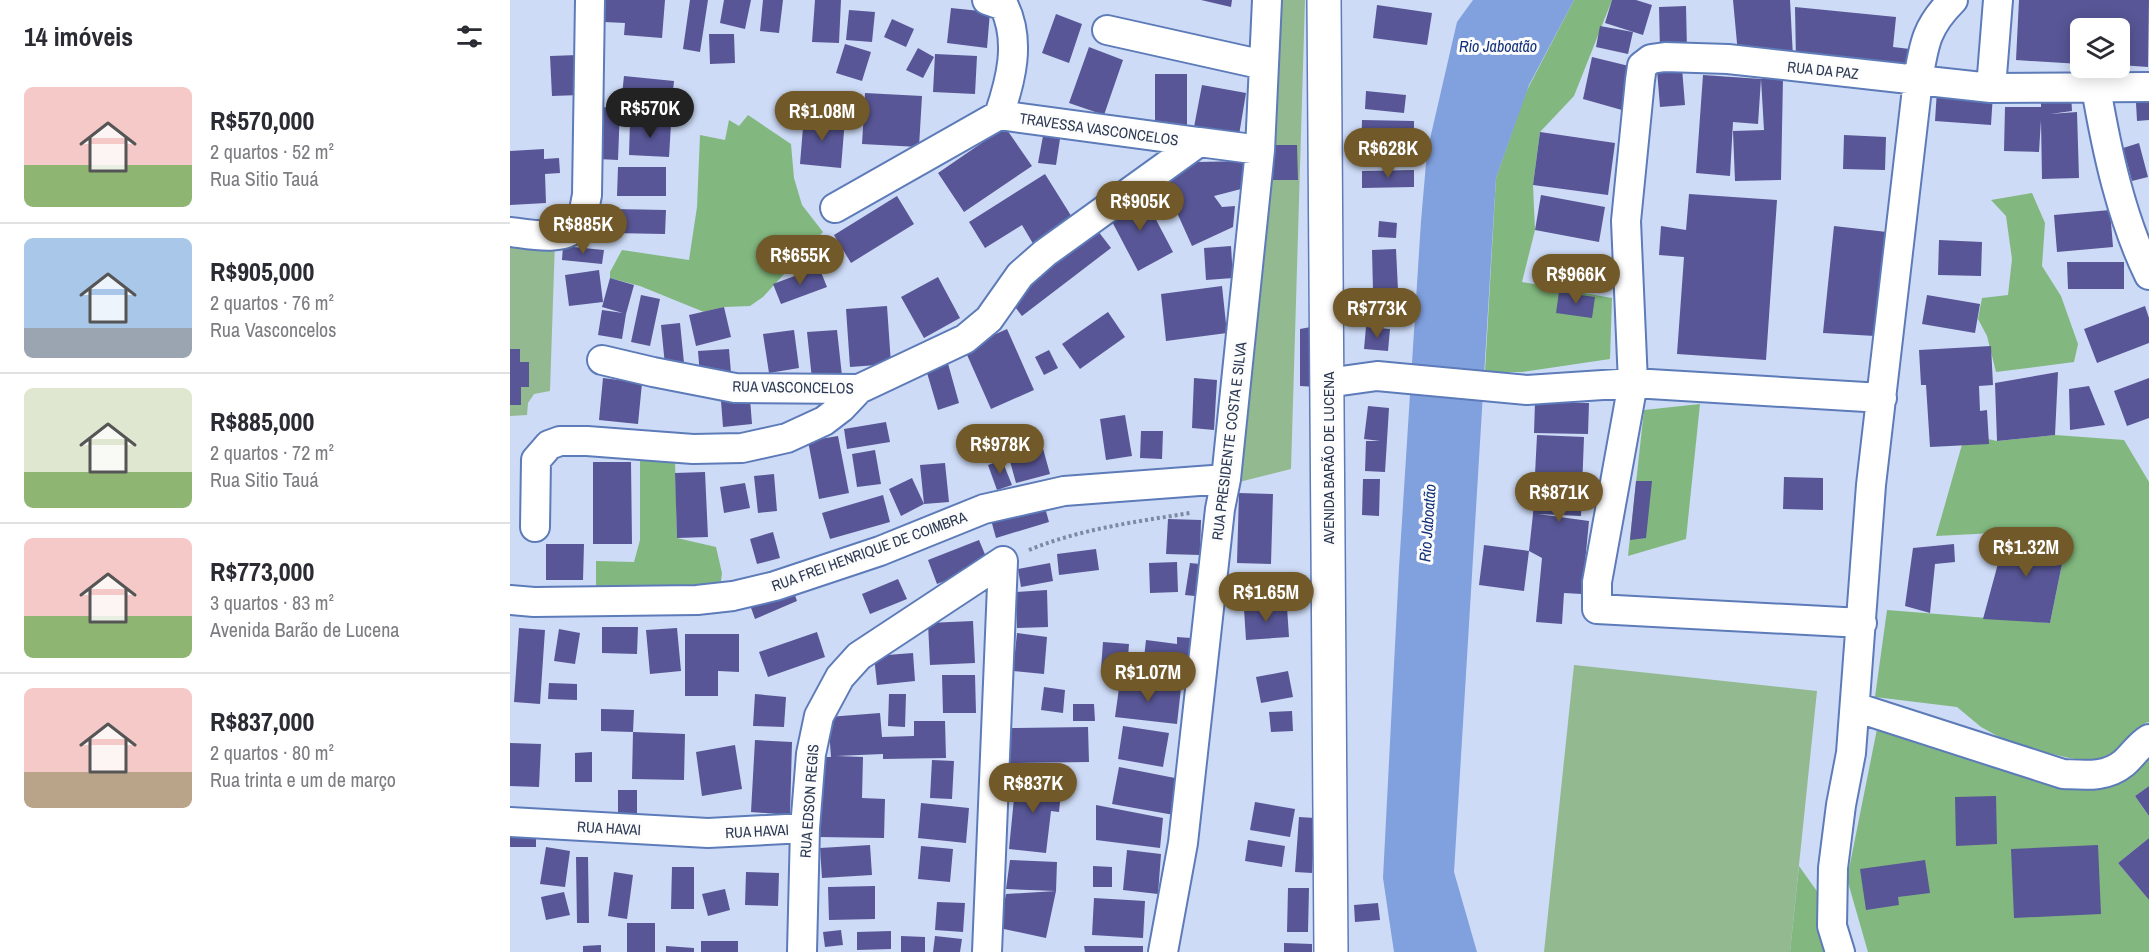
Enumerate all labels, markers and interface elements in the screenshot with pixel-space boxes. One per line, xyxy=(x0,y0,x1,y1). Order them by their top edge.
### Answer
map controls xyxy=(2070,18,2130,78)
button: layers xyxy=(2070,18,2130,78)
text: 14 imóveis xyxy=(24,19,133,54)
icon: filters xyxy=(453,20,486,53)
water label: Rio Jaboatão xyxy=(1459,35,1537,57)
street label: RUA DA PAZ xyxy=(1786,56,1860,84)
pin: R$570K xyxy=(601,88,699,139)
pin: R$1.08M xyxy=(767,91,877,142)
text: R$570K xyxy=(620,94,680,121)
text: R$1.08M xyxy=(789,97,855,124)
text: R$570,000 xyxy=(210,103,314,138)
street label: TRAVESSA VASCONCELOS xyxy=(1018,107,1180,151)
icon: home xyxy=(72,111,144,183)
pin: R$628K xyxy=(1339,128,1437,179)
text: R$628K xyxy=(1358,134,1418,161)
text: 2 quartos · 52 m² xyxy=(210,138,334,165)
text: Rua Sitio Tauá xyxy=(210,165,319,192)
pin: R$905K xyxy=(1091,181,1189,232)
text: R$905K xyxy=(1110,187,1170,214)
pin: R$885K xyxy=(534,204,632,255)
text: R$885K xyxy=(553,210,613,237)
pin: R$655K xyxy=(751,235,849,286)
text: R$655K xyxy=(770,241,830,268)
text: R$905,000 xyxy=(210,254,314,289)
pin: R$966K xyxy=(1527,254,1625,305)
text: R$966K xyxy=(1546,260,1606,287)
icon: home xyxy=(72,262,144,334)
pin: R$773K xyxy=(1328,288,1426,339)
text: 2 quartos · 76 m² xyxy=(210,289,334,316)
text: R$773K xyxy=(1347,294,1407,321)
text: Rua Vasconcelos xyxy=(210,316,336,343)
street label: RUA PRESIDENTE COSTA E SILVA xyxy=(1206,340,1252,541)
street label: AVENIDA BARÃO DE LUCENA xyxy=(1318,371,1339,545)
street label: RUA VASCONCELOS xyxy=(732,375,854,399)
text: R$885,000 xyxy=(210,404,314,439)
icon: home xyxy=(72,412,144,484)
pin: R$978K xyxy=(951,424,1049,475)
text: R$978K xyxy=(970,430,1030,457)
text: 2 quartos · 72 m² xyxy=(210,439,334,466)
text: Rua Sitio Tauá xyxy=(210,466,319,493)
pin: R$871K xyxy=(1510,472,1608,523)
text: R$871K xyxy=(1529,478,1589,505)
water label: Rio Jaboatão xyxy=(1413,483,1441,563)
street label: RUA FREI HENRIQUE DE COIMBRA xyxy=(768,506,970,596)
pin: R$1.32M xyxy=(1971,527,2081,578)
text: R$1.32M xyxy=(1993,533,2059,560)
text: R$773,000 xyxy=(210,554,314,589)
icon: home xyxy=(72,562,144,634)
pin: R$1.65M xyxy=(1211,572,1321,623)
text: R$1.65M xyxy=(1233,578,1299,605)
text: 3 quartos · 83 m² xyxy=(210,589,334,616)
text: Avenida Barão de Lucena xyxy=(210,616,399,643)
pin: R$1.07M xyxy=(1093,652,1203,703)
text: R$1.07M xyxy=(1115,658,1181,685)
text: R$837,000 xyxy=(210,704,314,739)
icon: home xyxy=(72,712,144,784)
text: 2 quartos · 80 m² xyxy=(210,739,334,766)
street label: RUA EDSON REGIS xyxy=(795,743,823,859)
pin: R$837K xyxy=(984,763,1082,814)
text: Rua trinta e um de março xyxy=(210,766,396,793)
text: R$837K xyxy=(1003,769,1063,796)
street label: RUA HAVAI xyxy=(577,816,641,840)
street label: RUA HAVAI xyxy=(725,819,789,843)

